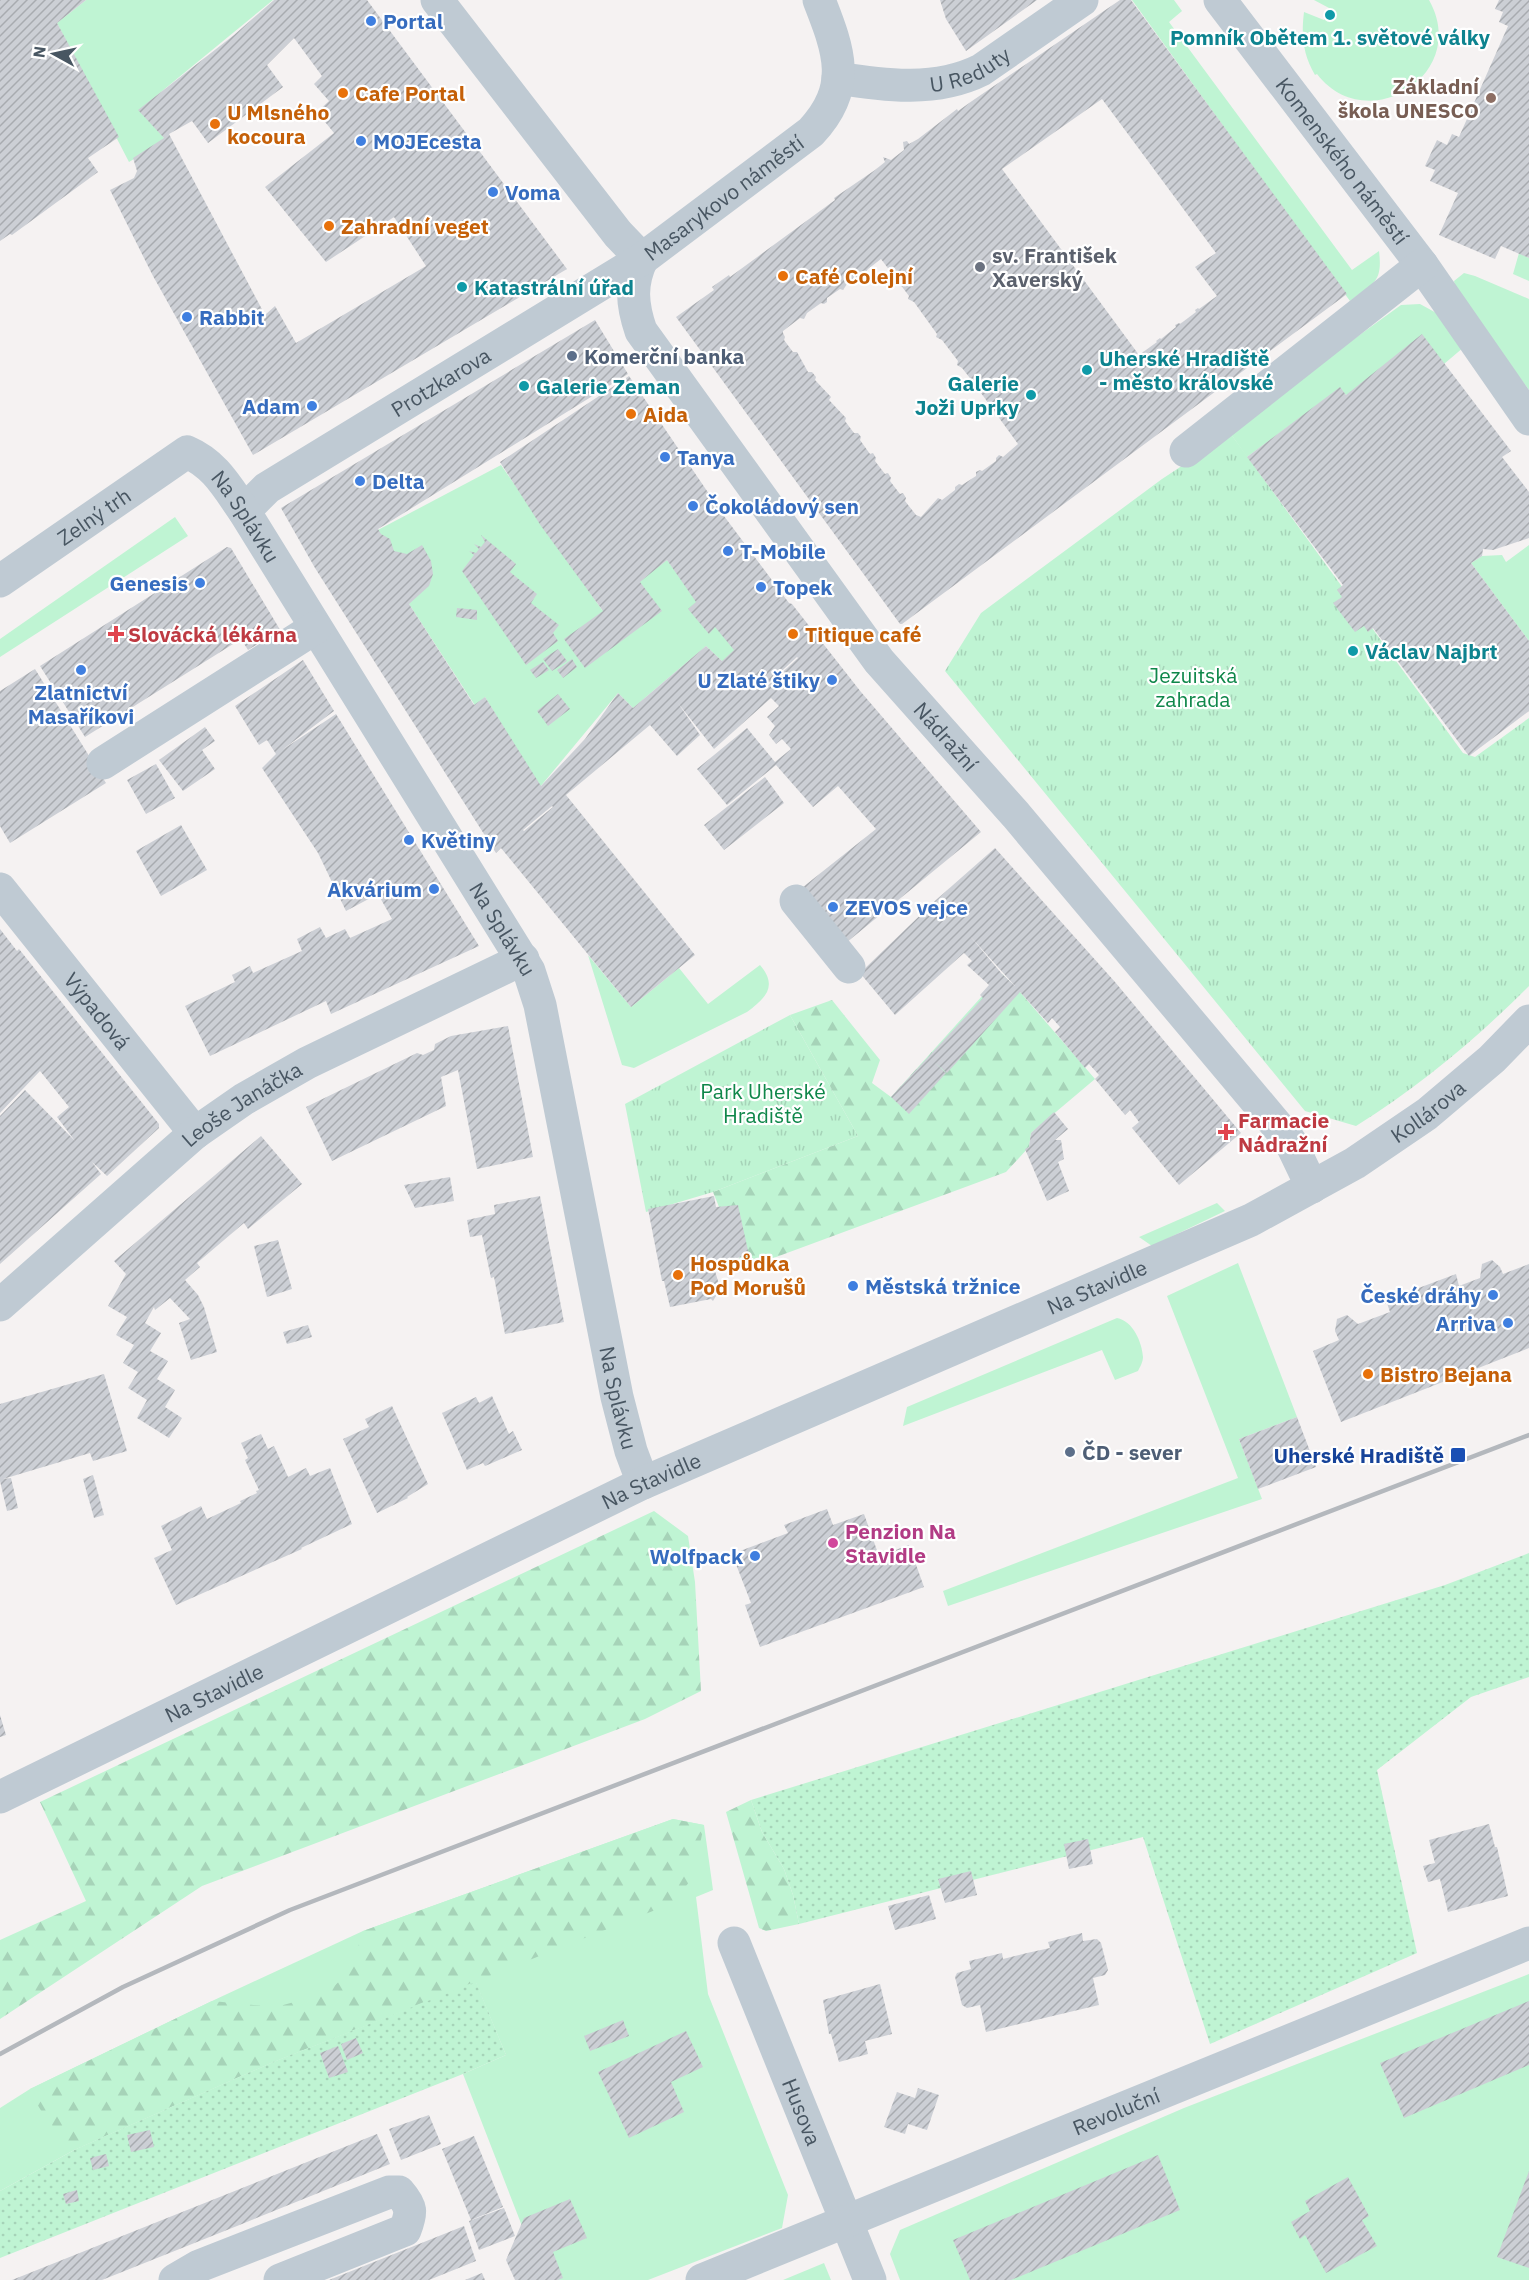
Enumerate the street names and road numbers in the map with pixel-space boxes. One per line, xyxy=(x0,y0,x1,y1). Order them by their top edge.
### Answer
street label: U Reduty xyxy=(928,40,1016,98)
street label: Komenského náměstí xyxy=(1270,71,1415,250)
street label: Masarykovo náměstí xyxy=(638,128,809,267)
street label: Protzkarova xyxy=(386,341,496,423)
street label: Na Splávku xyxy=(205,464,287,568)
street label: Zelný trh xyxy=(51,481,136,552)
street label: Nádražní xyxy=(908,696,984,777)
street label: Na Splávku xyxy=(463,877,543,981)
street label: Výpadová xyxy=(58,966,137,1055)
street label: Leoše Janáčka xyxy=(175,1055,307,1153)
street label: Kollárova xyxy=(1385,1074,1471,1149)
street label: Na Stavidle xyxy=(1042,1253,1151,1321)
street label: Na Splávku xyxy=(593,1344,644,1453)
street label: Na Stavidle xyxy=(596,1446,705,1515)
street label: Na Stavidle xyxy=(160,1657,268,1729)
street label: Husova xyxy=(776,2074,828,2149)
street label: Revoluční xyxy=(1068,2081,1164,2142)

